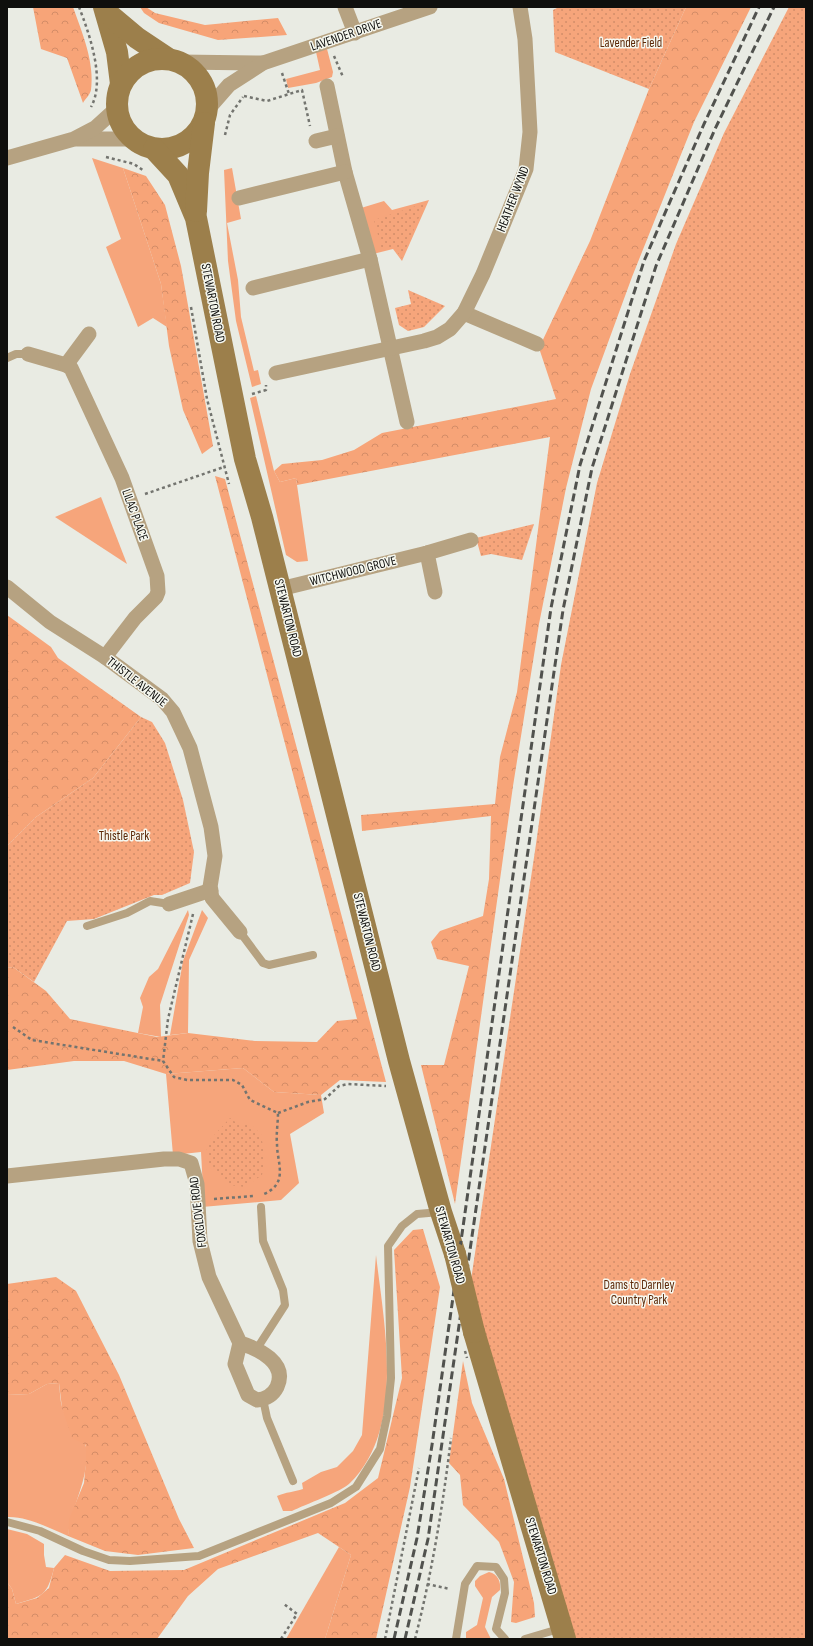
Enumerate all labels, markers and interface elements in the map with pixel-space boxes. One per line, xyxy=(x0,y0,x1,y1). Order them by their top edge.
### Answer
street label: LAVENDER DRIVE xyxy=(308,15,384,55)
park label: Lavender Field xyxy=(600,35,662,51)
street label: HEATHER WYND xyxy=(493,164,533,234)
street label: STEWARTON ROAD xyxy=(198,262,228,344)
street label: LILAC PLACE xyxy=(118,487,152,543)
street label: WITCHWOOD GROVE xyxy=(308,553,398,589)
street label: STEWARTON ROAD xyxy=(271,577,305,659)
street label: THISTLE AVENUE xyxy=(104,653,170,711)
park label: Thistle Park xyxy=(99,828,149,844)
street label: STEWARTON ROAD xyxy=(350,891,384,973)
street label: FOXGLOVE ROAD xyxy=(186,1176,210,1248)
street label: STEWARTON ROAD xyxy=(431,1204,469,1286)
park label: Dams to Darnley Country Park xyxy=(604,1277,674,1308)
street label: STEWARTON ROAD xyxy=(522,1515,560,1597)

